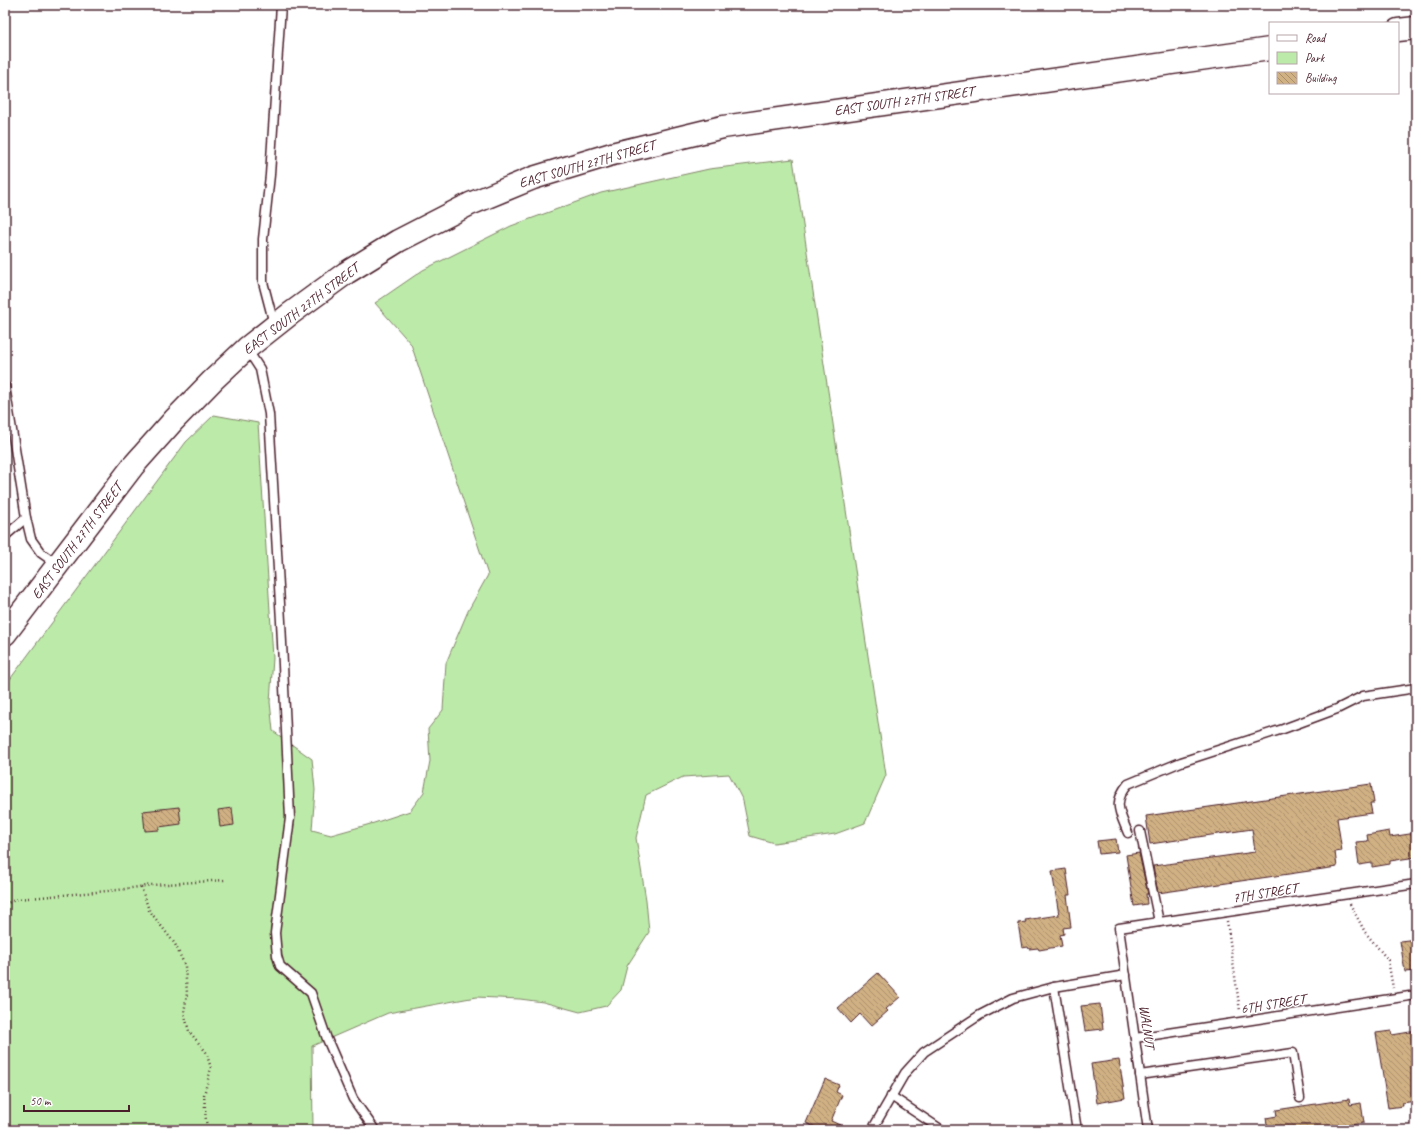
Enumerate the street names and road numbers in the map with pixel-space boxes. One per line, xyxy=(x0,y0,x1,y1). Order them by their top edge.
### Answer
street label: EAST SOUTH 27TH STREET xyxy=(833,82,978,119)
street label: EAST SOUTH 27TH STREET xyxy=(517,135,660,192)
street label: EAST SOUTH 27TH STREET xyxy=(240,258,365,358)
street label: EAST SOUTH 27TH STREET xyxy=(28,477,128,602)
street label: 7TH STREET xyxy=(1231,879,1302,907)
street label: 6TH STREET xyxy=(1239,990,1310,1018)
street label: WALNUT xyxy=(1136,1004,1159,1053)

